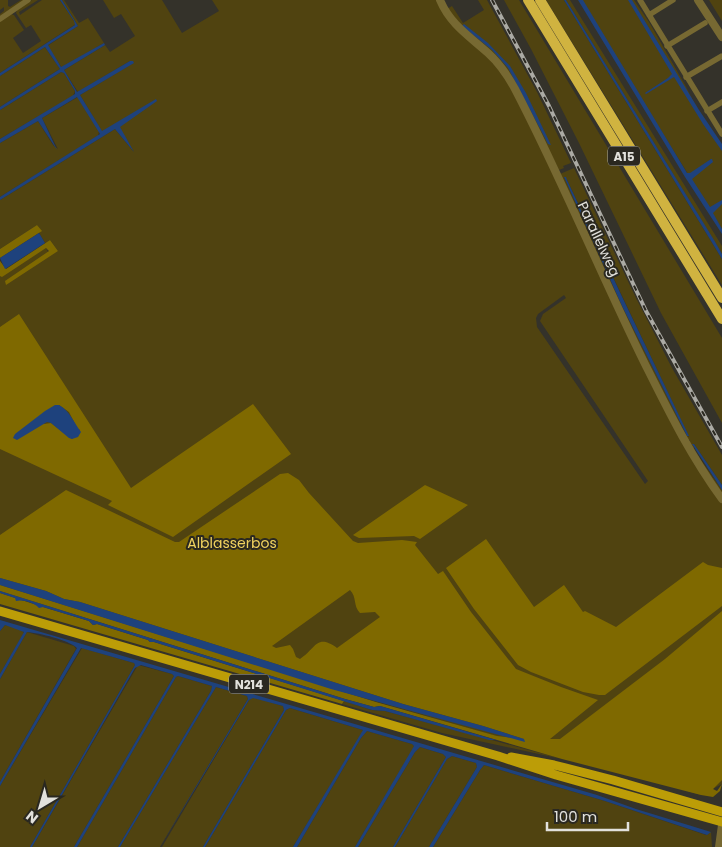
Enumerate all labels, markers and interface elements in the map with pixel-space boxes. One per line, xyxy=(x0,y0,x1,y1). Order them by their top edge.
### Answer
road number: A15 xyxy=(608,146,640,166)
street label: Parallelweg xyxy=(573,198,625,280)
park label: Alblasserbos xyxy=(187,533,277,553)
road number: N214 xyxy=(229,674,269,694)
north arrow xyxy=(15,782,65,832)
scale bar xyxy=(547,800,628,832)
text: N xyxy=(22,806,42,828)
text: 100 m xyxy=(554,806,597,827)

